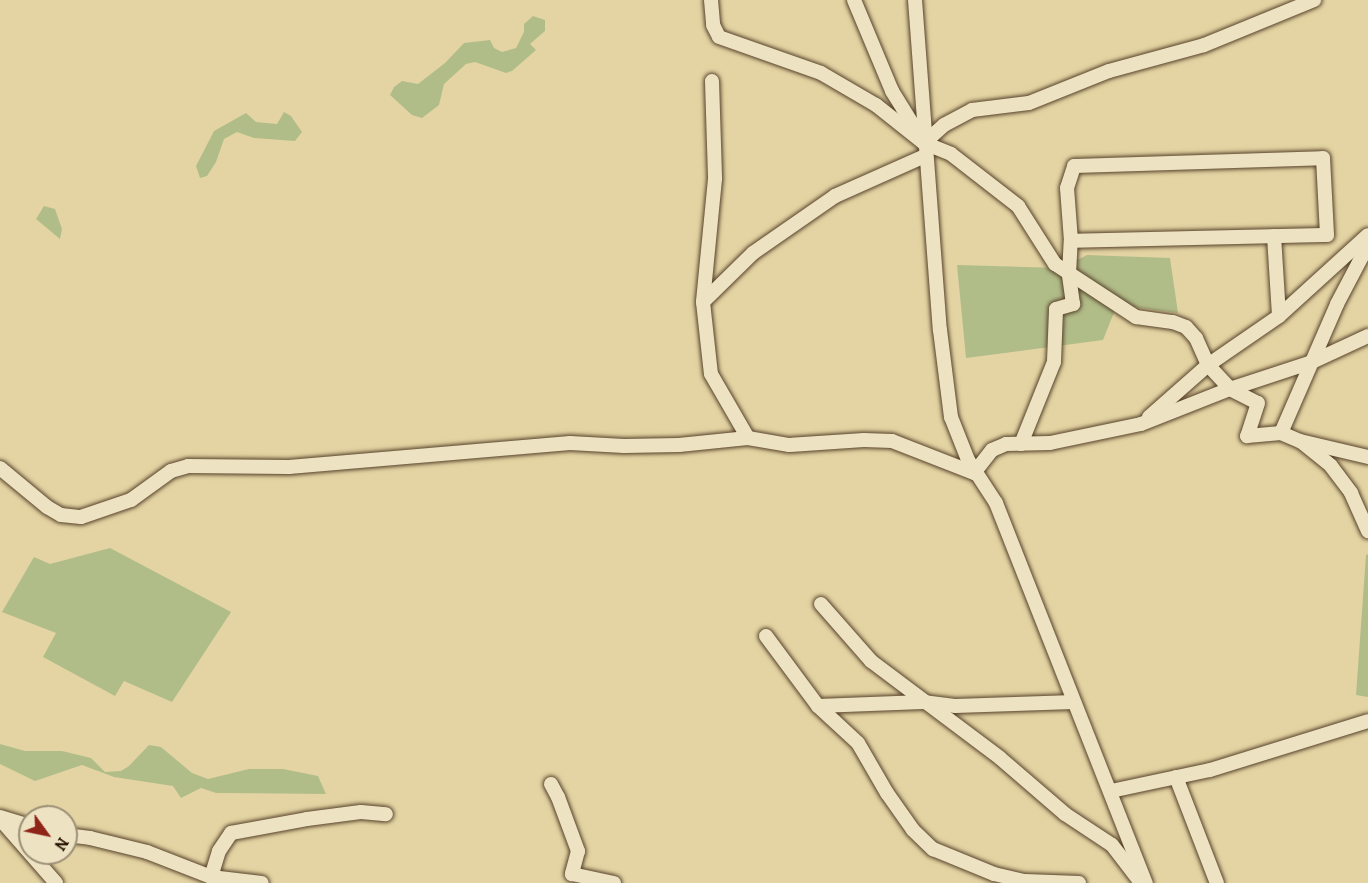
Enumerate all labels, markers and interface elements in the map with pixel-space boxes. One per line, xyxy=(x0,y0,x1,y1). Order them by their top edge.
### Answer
north arrow xyxy=(18,805,78,865)
text: N xyxy=(49,833,74,855)

